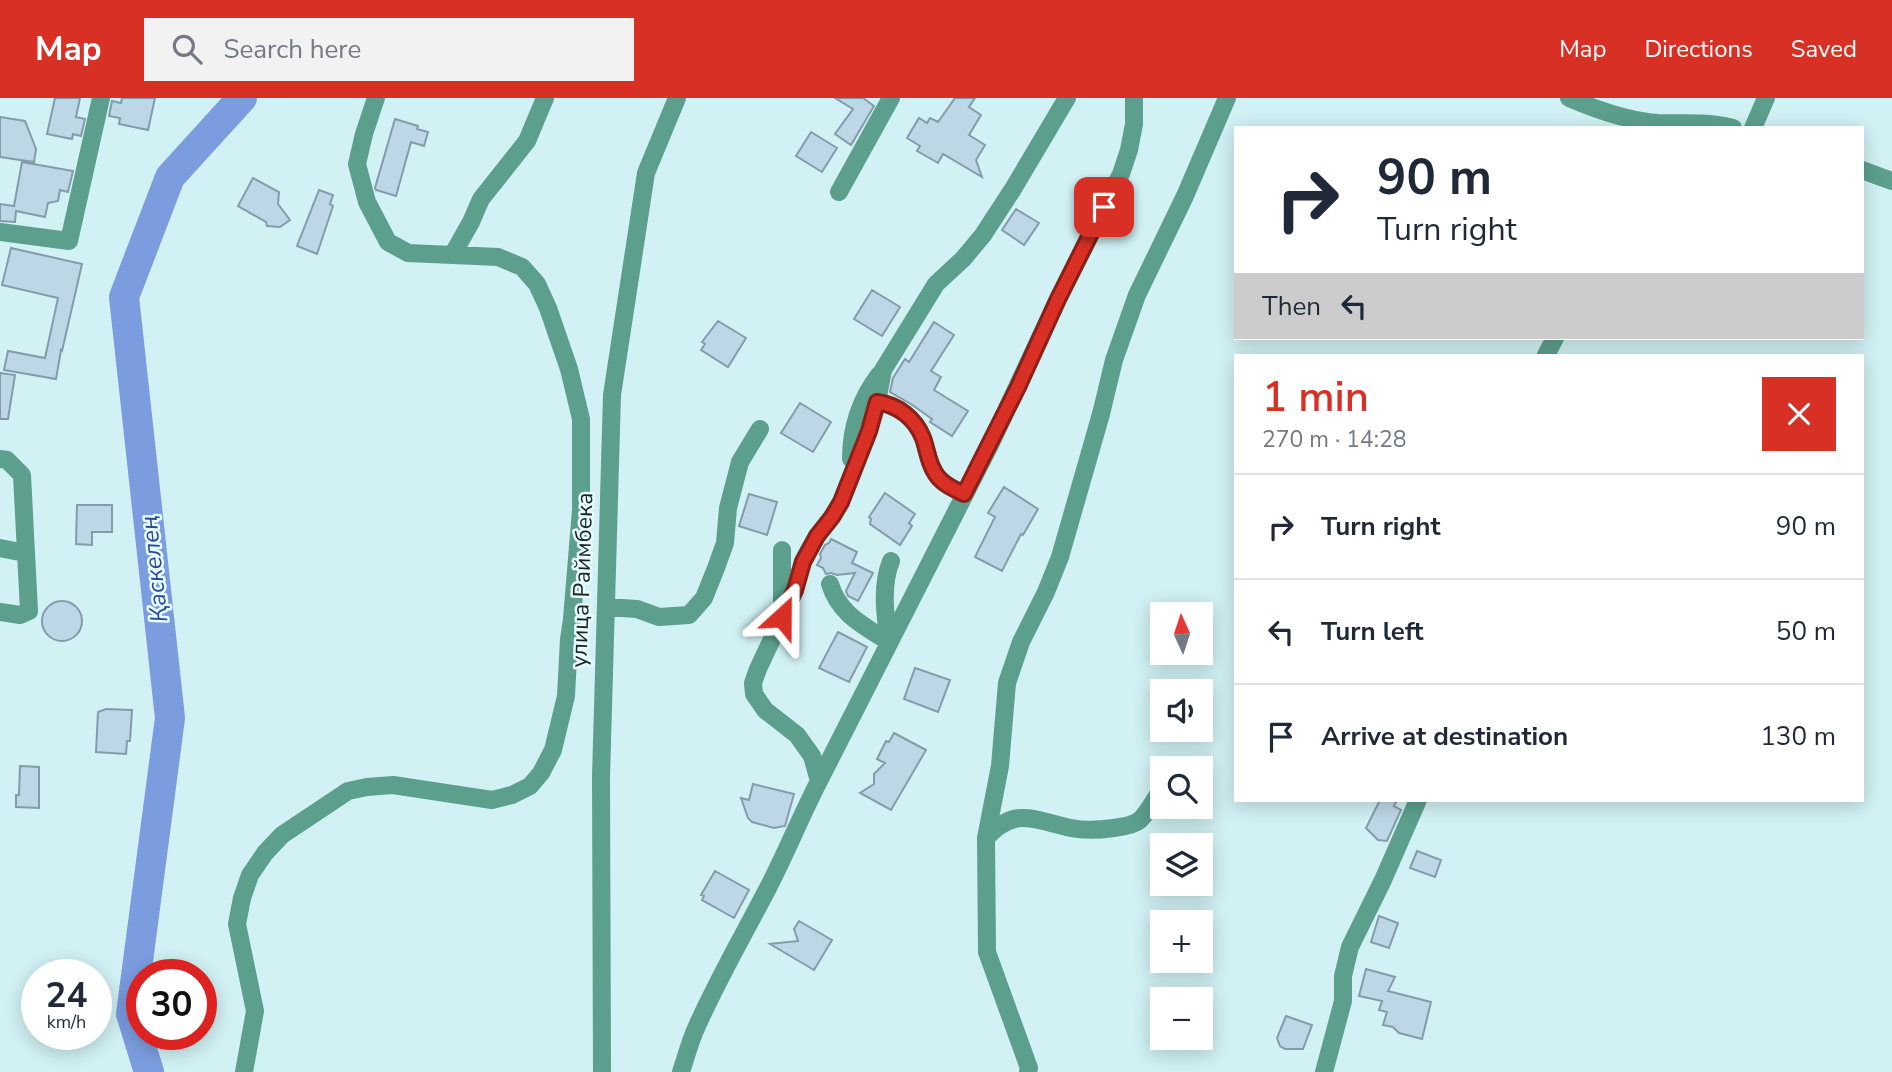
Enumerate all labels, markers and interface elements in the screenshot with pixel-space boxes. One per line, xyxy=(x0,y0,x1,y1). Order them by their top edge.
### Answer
search box xyxy=(144,18,634,81)
text: Map xyxy=(35,27,102,72)
icon: search xyxy=(168,30,206,68)
text: Search here xyxy=(224,32,361,67)
text: Map xyxy=(1559,33,1606,65)
text: Directions xyxy=(1644,33,1753,65)
text: Saved xyxy=(1791,33,1857,65)
text: 90 m xyxy=(1377,144,1492,211)
icon: right xyxy=(1262,154,1353,245)
pin xyxy=(1074,177,1134,237)
icon: arrive xyxy=(1085,188,1123,226)
text: Turn right xyxy=(1377,208,1517,251)
icon: left xyxy=(1335,287,1373,325)
text: Then xyxy=(1262,289,1321,324)
text: 1 min xyxy=(1262,369,1369,426)
button: close xyxy=(1762,377,1836,451)
text: 270 m · 14:28 xyxy=(1262,424,1407,455)
street label: улица Раймбека xyxy=(563,492,601,668)
icon: right xyxy=(1262,508,1300,546)
text: Turn right xyxy=(1321,509,1440,544)
text: 90 m xyxy=(1776,509,1836,544)
water label: Қаскелең xyxy=(132,514,176,624)
position arrow xyxy=(745,580,819,654)
north arrow xyxy=(1150,602,1213,665)
map controls xyxy=(1150,602,1213,1050)
icon: left xyxy=(1262,613,1300,651)
text: Turn left xyxy=(1321,614,1424,649)
text: 50 m xyxy=(1776,614,1836,649)
button: sound xyxy=(1150,679,1213,742)
icon: arrive xyxy=(1262,718,1300,756)
text: Arrive at destination xyxy=(1321,719,1568,754)
text: 130 m xyxy=(1760,719,1836,754)
button: search xyxy=(1150,756,1213,819)
button: layers xyxy=(1150,833,1213,896)
button: + xyxy=(1150,910,1213,973)
speed limit sign: 30 xyxy=(126,959,217,1050)
text: 24 xyxy=(45,972,88,1019)
button: − xyxy=(1150,987,1213,1050)
text: km/h xyxy=(47,1010,86,1034)

